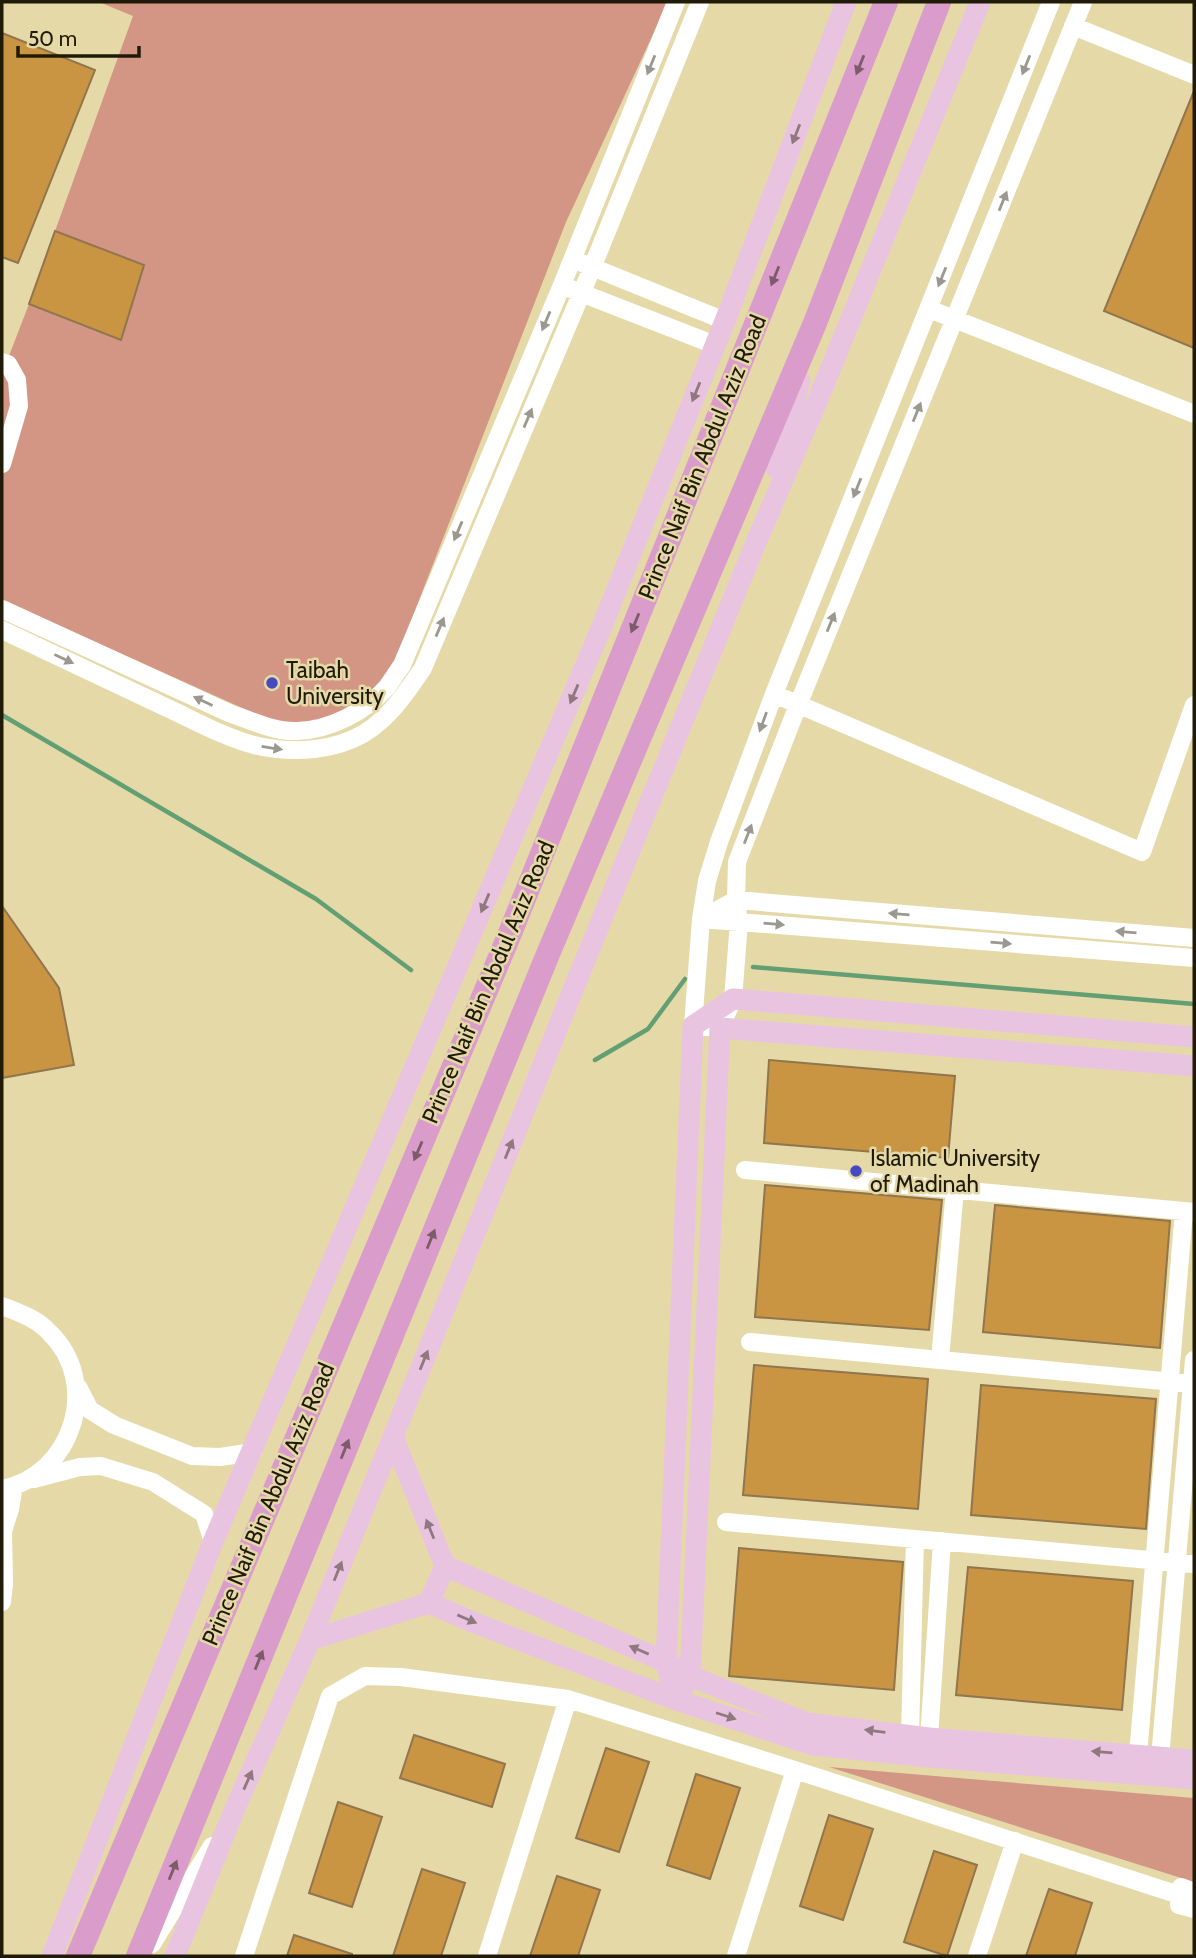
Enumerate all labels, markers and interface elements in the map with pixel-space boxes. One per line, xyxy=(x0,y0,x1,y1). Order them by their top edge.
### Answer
scale bar xyxy=(18,14,138,58)
text: 50 m xyxy=(28,26,77,51)
one-way arrow xyxy=(645,55,656,76)
one-way arrow xyxy=(855,55,866,76)
one-way arrow xyxy=(1020,55,1031,76)
one-way arrow xyxy=(790,124,801,145)
one-way arrow xyxy=(997,190,1008,211)
one-way arrow xyxy=(770,266,781,287)
one-way arrow xyxy=(936,266,947,287)
one-way arrow xyxy=(541,311,552,332)
street label: Prince Naif Bin Abdul Aziz Road xyxy=(632,311,772,603)
one-way arrow xyxy=(691,382,702,403)
one-way arrow xyxy=(912,401,923,422)
one-way arrow xyxy=(522,408,534,428)
one-way arrow xyxy=(851,477,862,498)
one-way arrow xyxy=(453,521,464,542)
one-way arrow xyxy=(826,612,837,633)
one-way arrow xyxy=(629,613,640,634)
one-way arrow xyxy=(435,617,446,638)
one-way arrow xyxy=(53,654,74,665)
place label: Taibah University xyxy=(286,656,384,710)
marker: Taibah University xyxy=(264,675,280,691)
one-way arrow xyxy=(568,683,579,704)
one-way arrow xyxy=(193,695,213,707)
one-way arrow xyxy=(758,711,769,732)
one-way arrow xyxy=(261,743,283,754)
one-way arrow xyxy=(743,824,754,845)
street label: Prince Naif Bin Abdul Aziz Road xyxy=(416,836,560,1128)
one-way arrow xyxy=(479,893,490,914)
one-way arrow xyxy=(888,908,910,919)
one-way arrow xyxy=(763,919,785,930)
one-way arrow xyxy=(1115,926,1137,937)
one-way arrow xyxy=(990,938,1012,949)
one-way arrow xyxy=(504,1139,515,1160)
one-way arrow xyxy=(412,1140,423,1161)
place label: Islamic University of Madinah xyxy=(870,1144,1041,1198)
marker: Islamic University of Madinah xyxy=(848,1163,864,1179)
one-way arrow xyxy=(426,1228,437,1249)
one-way arrow xyxy=(419,1350,430,1371)
street label: Prince Naif Bin Abdul Aziz Road xyxy=(196,1358,340,1650)
one-way arrow xyxy=(340,1439,351,1460)
one-way arrow xyxy=(424,1518,435,1539)
one-way arrow xyxy=(332,1561,344,1581)
one-way arrow xyxy=(457,1613,477,1625)
one-way arrow xyxy=(629,1644,650,1655)
one-way arrow xyxy=(254,1649,265,1670)
one-way arrow xyxy=(715,1711,736,1722)
one-way arrow xyxy=(864,1726,886,1737)
one-way arrow xyxy=(1091,1746,1113,1757)
one-way arrow xyxy=(242,1770,254,1790)
one-way arrow xyxy=(167,1860,178,1881)

